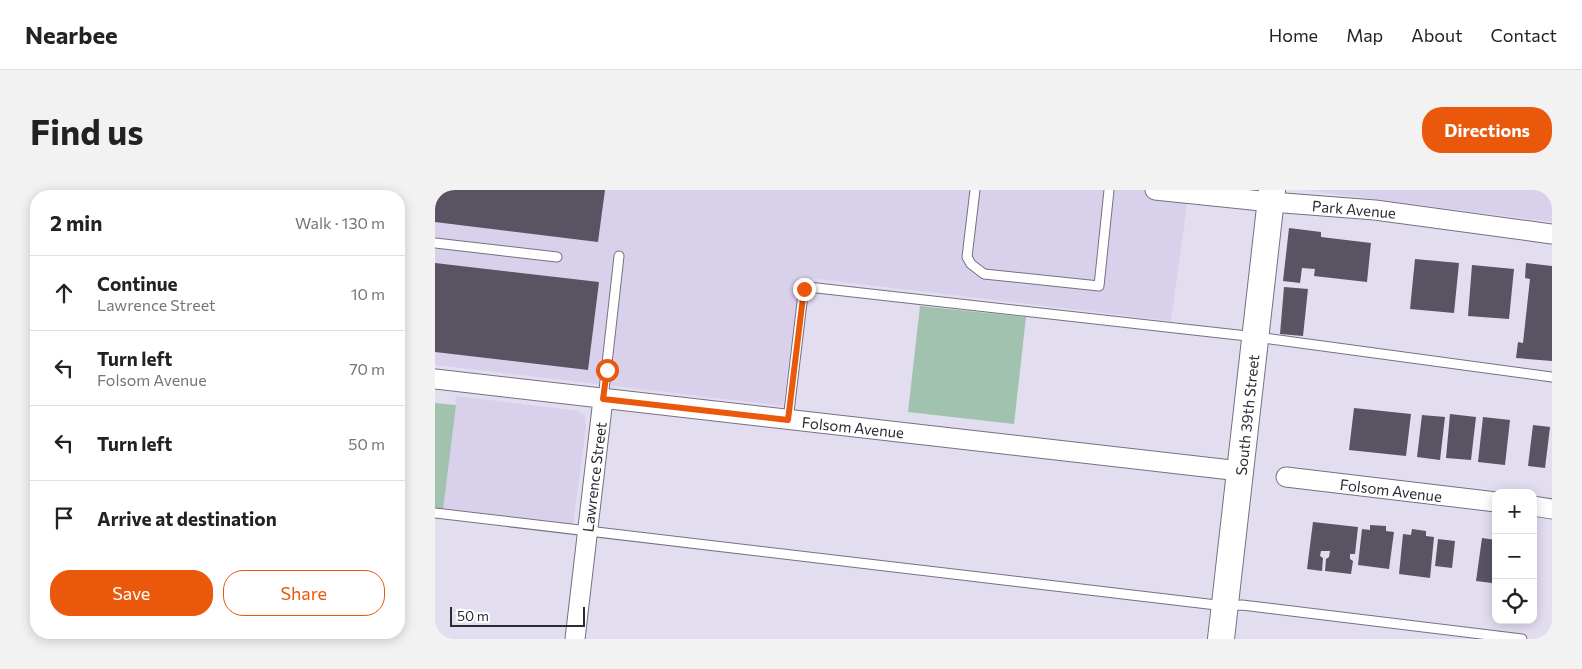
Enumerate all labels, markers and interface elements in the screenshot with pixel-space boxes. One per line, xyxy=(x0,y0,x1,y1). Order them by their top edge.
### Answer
text: Nearbee xyxy=(25,20,118,49)
text: Home xyxy=(1269,24,1318,46)
text: Map xyxy=(1346,24,1383,46)
text: About xyxy=(1411,24,1463,46)
text: Contact xyxy=(1491,24,1557,46)
button: Directions xyxy=(1422,107,1552,153)
text: Find us xyxy=(30,109,144,152)
street label: Park Avenue xyxy=(1311,196,1397,222)
text: 2 min xyxy=(50,210,102,235)
text: Walk · 130 m xyxy=(295,213,385,232)
text: Continue xyxy=(97,272,177,295)
route end xyxy=(793,278,816,301)
icon: ahead xyxy=(50,279,78,307)
text: 10 m xyxy=(351,284,385,303)
text: Lawrence Street xyxy=(97,295,216,314)
text: Turn left xyxy=(97,347,172,370)
icon: left xyxy=(50,354,78,382)
street label: South 39th Street xyxy=(1232,354,1262,476)
text: 70 m xyxy=(349,359,385,378)
route start xyxy=(596,359,619,382)
text: Folsom Avenue xyxy=(97,370,207,389)
street label: Folsom Avenue xyxy=(801,413,905,441)
street label: Lawrence Street xyxy=(578,421,610,533)
icon: left xyxy=(50,429,78,457)
text: Turn left xyxy=(97,432,172,455)
text: 50 m xyxy=(348,434,385,453)
street label: Folsom Avenue xyxy=(1339,475,1443,505)
map controls xyxy=(1492,489,1537,624)
button: + xyxy=(1492,489,1537,534)
icon: arrive xyxy=(50,504,78,532)
text: Arrive at destination xyxy=(97,507,277,530)
button: − xyxy=(1492,534,1537,579)
button: Save xyxy=(50,570,213,616)
button: Share xyxy=(223,570,385,616)
button: locate xyxy=(1492,579,1537,624)
scale bar xyxy=(450,604,585,627)
text: 50 m xyxy=(457,607,489,624)

